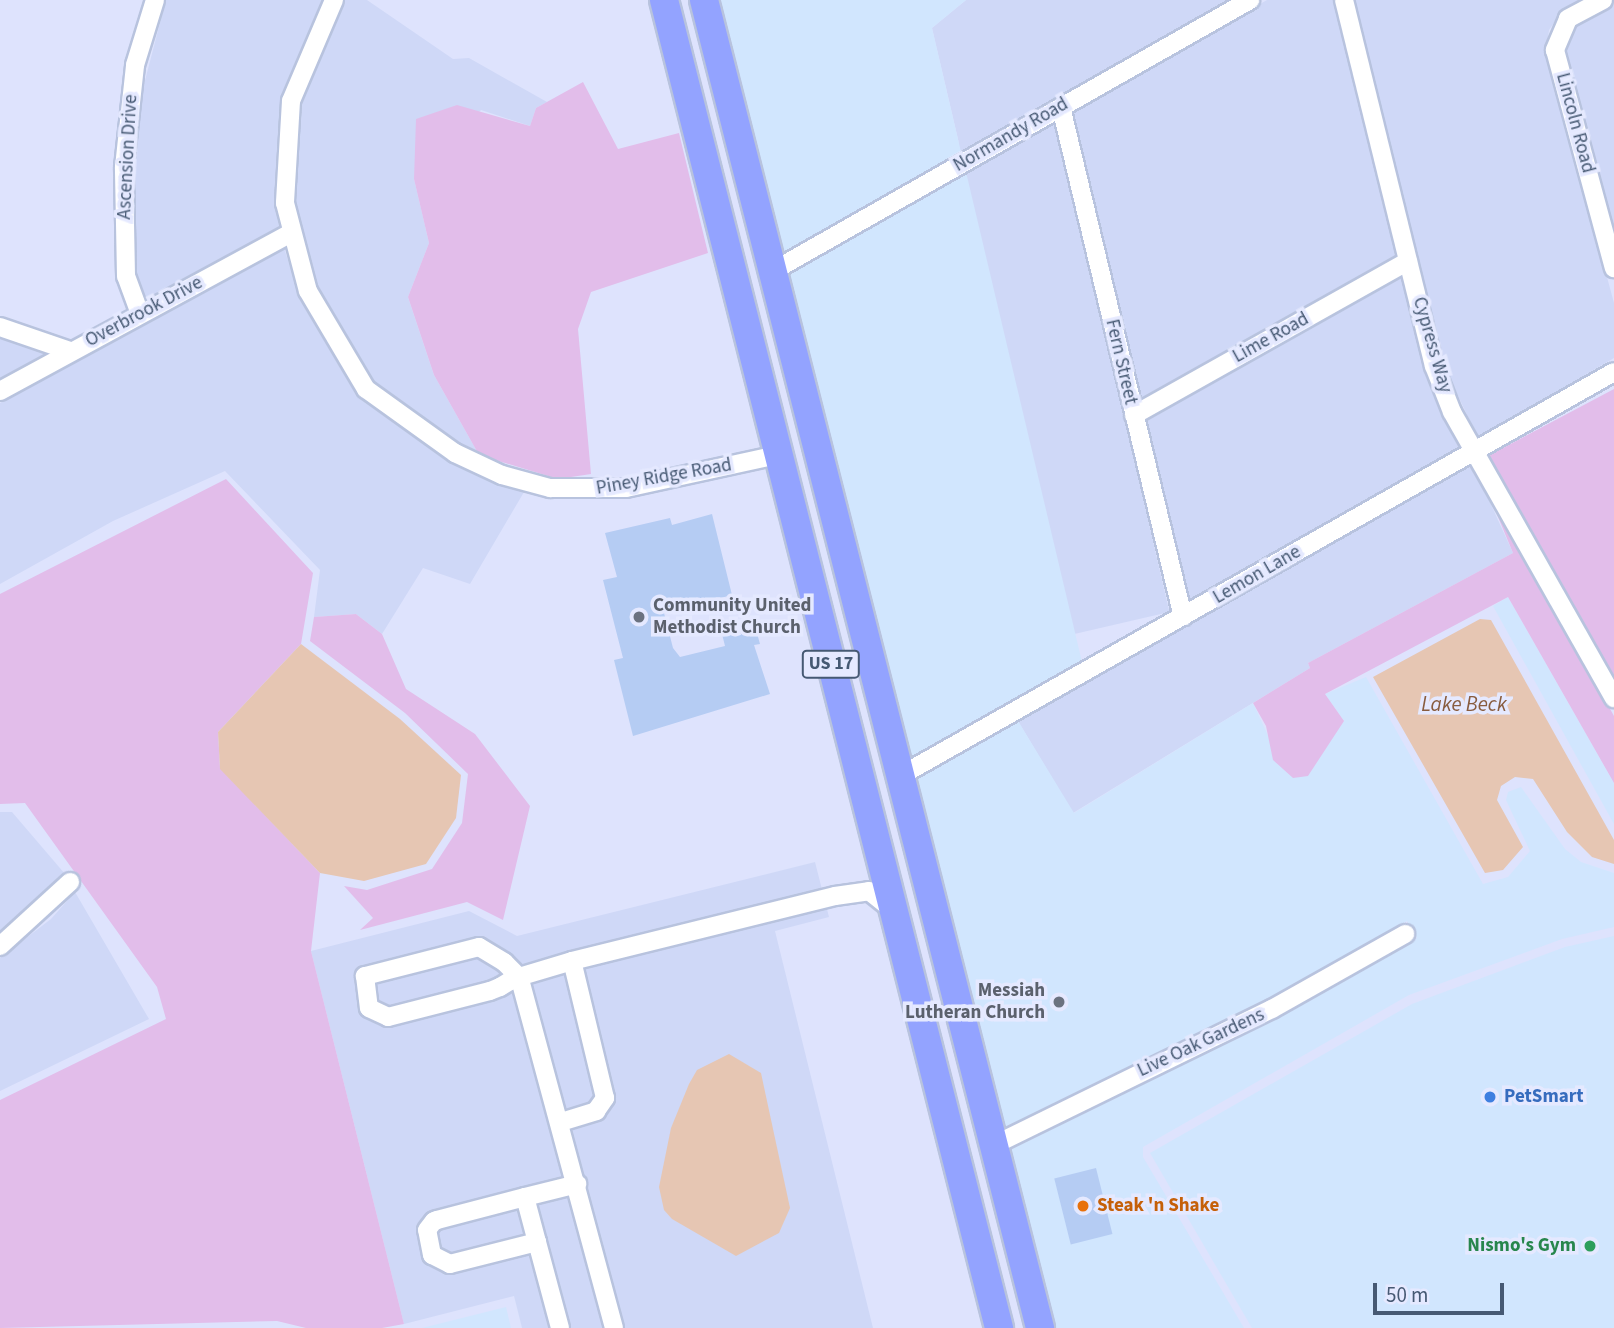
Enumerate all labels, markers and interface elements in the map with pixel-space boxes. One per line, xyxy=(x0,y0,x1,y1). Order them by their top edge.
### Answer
street label: Lincoln Road xyxy=(1551,70,1599,176)
street label: Normandy Road xyxy=(949,93,1073,177)
street label: Ascension Drive xyxy=(113,94,143,220)
street label: Overbrook Drive xyxy=(82,272,206,352)
street label: Cypress Way xyxy=(1407,294,1457,396)
street label: Lime Road xyxy=(1229,308,1313,368)
street label: Fern Street xyxy=(1100,317,1142,407)
street label: Piney Ridge Road xyxy=(594,454,734,500)
street label: Lemon Lane xyxy=(1209,541,1305,609)
place label: Community United Methodist Church xyxy=(653,595,811,639)
marker: Community United Methodist Church xyxy=(631,609,647,625)
road number: US 17 xyxy=(801,650,861,678)
water label: Lake Beck xyxy=(1421,691,1507,717)
place label: Messiah Lutheran Church xyxy=(905,980,1045,1024)
marker: Messiah Lutheran Church xyxy=(1051,994,1067,1010)
street label: Live Oak Gardens xyxy=(1134,1004,1268,1082)
place label: PetSmart xyxy=(1504,1086,1584,1108)
marker: PetSmart xyxy=(1482,1089,1498,1105)
place label: Steak 'n Shake xyxy=(1097,1195,1219,1217)
marker: Steak 'n Shake xyxy=(1075,1198,1091,1214)
place label: Nismo's Gym xyxy=(1467,1235,1576,1257)
marker: Nismo's Gym xyxy=(1582,1238,1598,1254)
scale bar xyxy=(1376,1268,1507,1312)
text: 50 m xyxy=(1386,1280,1428,1310)

